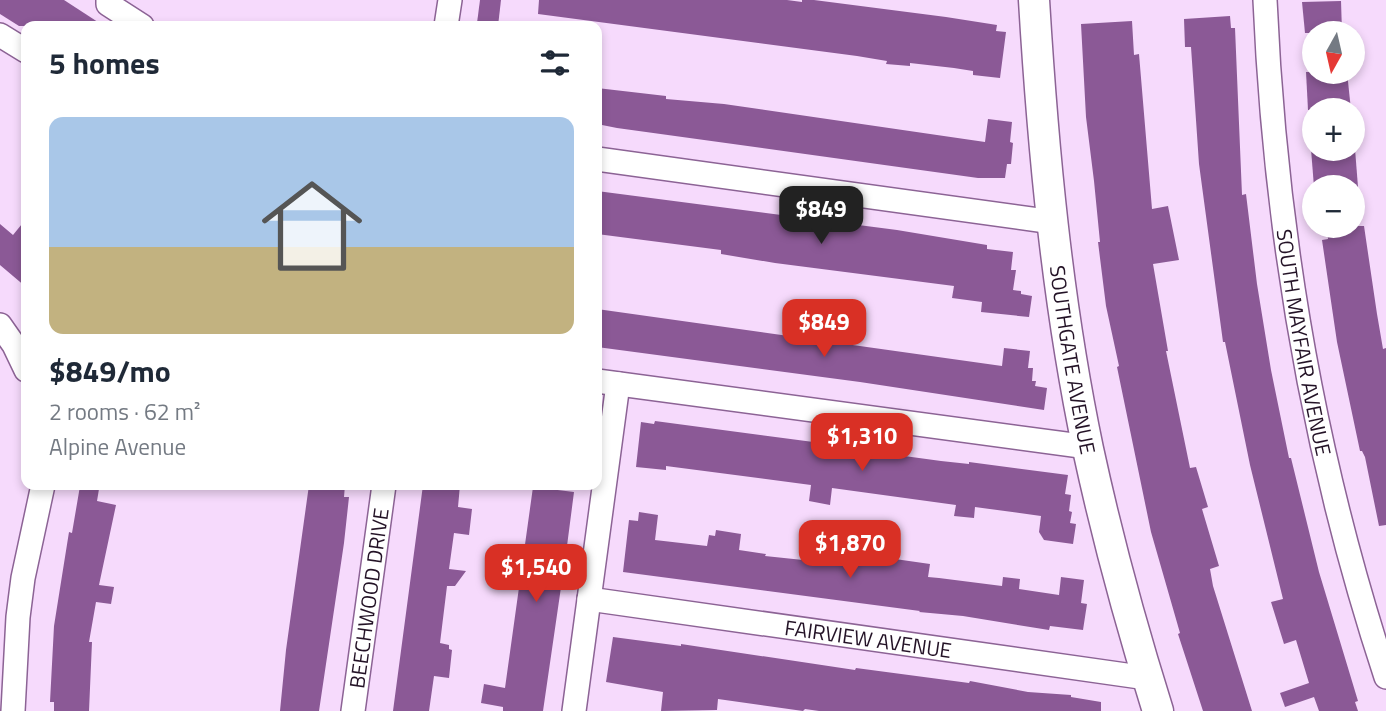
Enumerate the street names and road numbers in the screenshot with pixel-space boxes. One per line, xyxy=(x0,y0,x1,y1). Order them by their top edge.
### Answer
street label: SOUTH MAYFAIR AVENUE xyxy=(1269,227,1340,459)
street label: SOUTHGATE AVENUE xyxy=(1042,263,1105,457)
street label: BEECHWOOD DRIVE xyxy=(340,506,397,690)
street label: FAIRVIEW AVENUE xyxy=(783,611,954,666)

